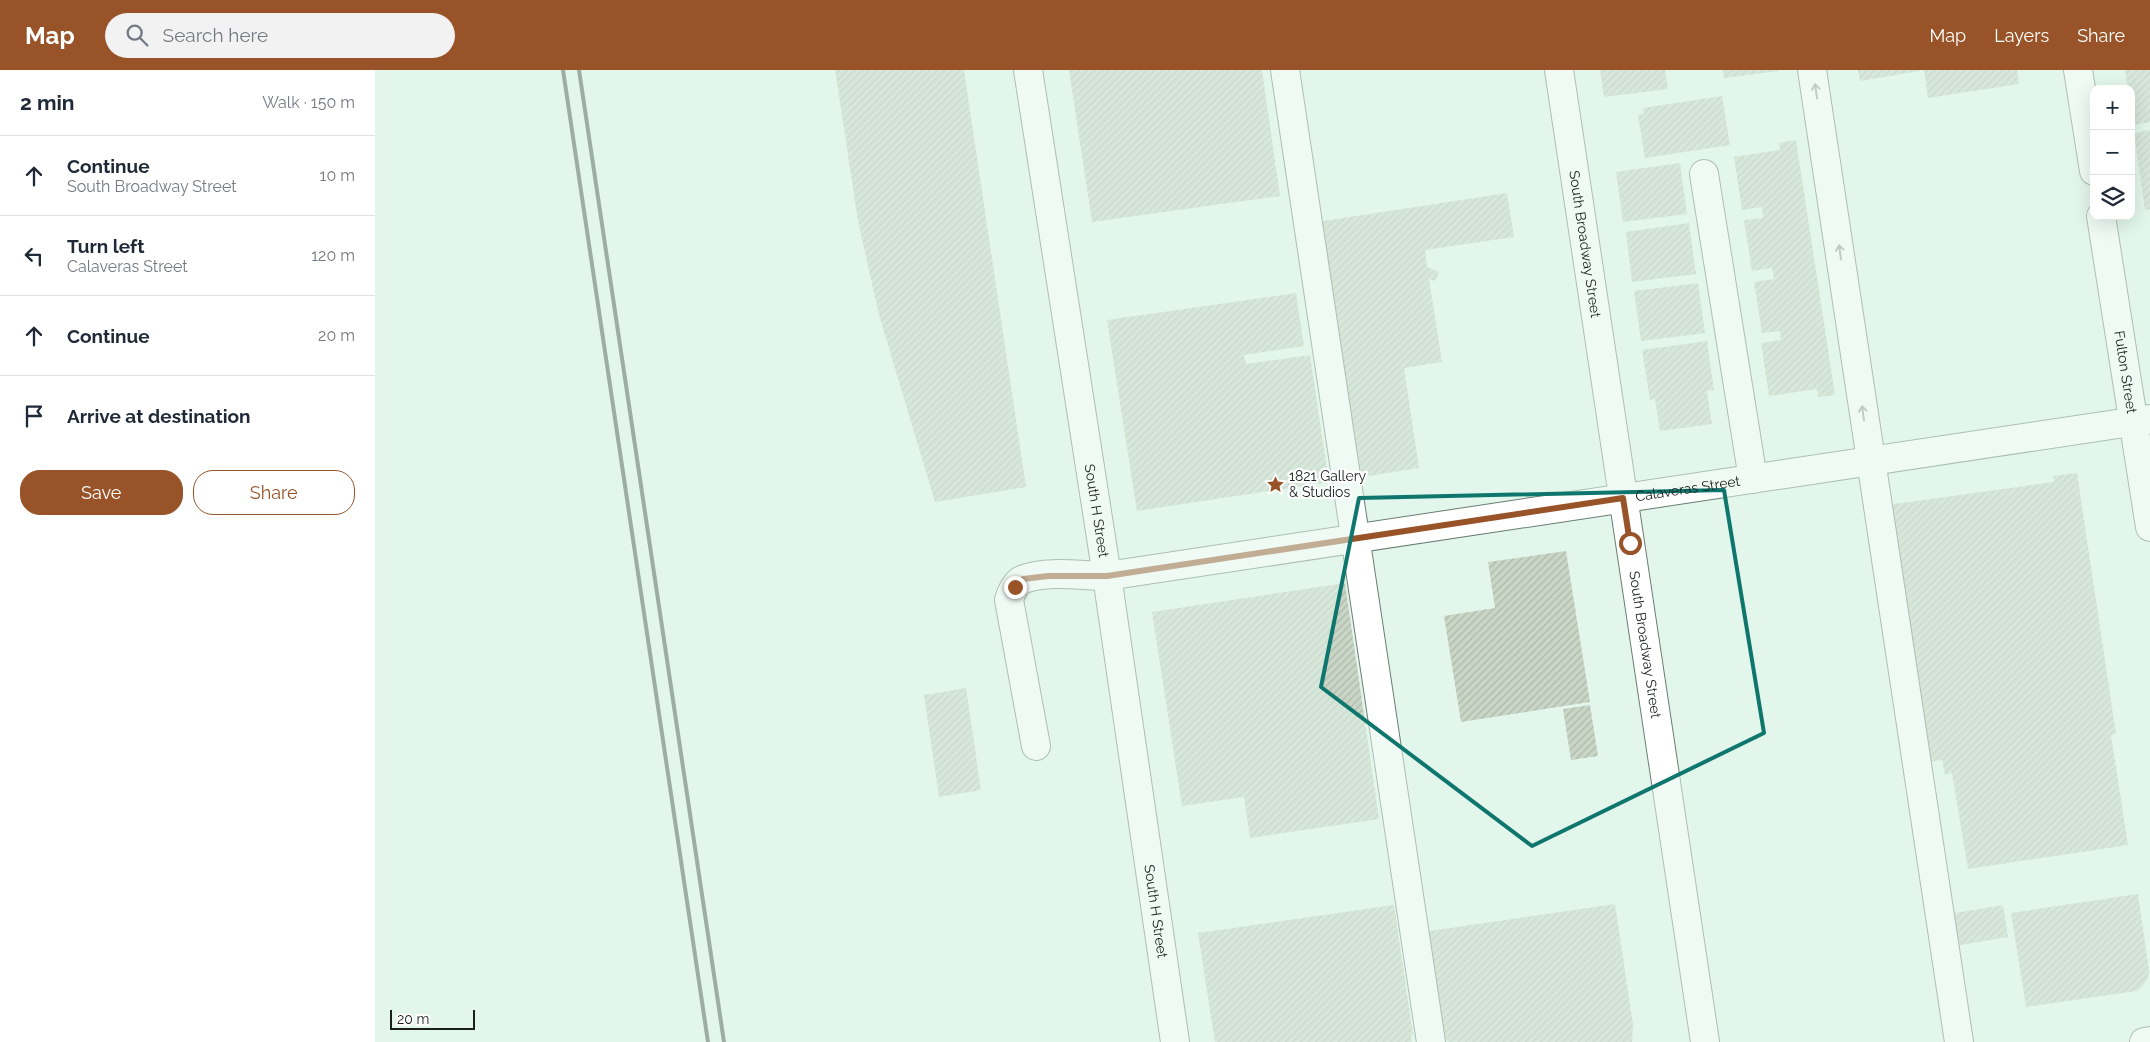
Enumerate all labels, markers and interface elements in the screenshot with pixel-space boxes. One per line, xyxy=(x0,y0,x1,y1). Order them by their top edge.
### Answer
search box xyxy=(105,13,455,58)
text: Map xyxy=(25,21,75,50)
icon: search xyxy=(123,21,151,49)
text: Search here xyxy=(163,24,268,46)
text: Map xyxy=(1930,25,1966,46)
text: Layers xyxy=(1994,25,2049,46)
text: Share xyxy=(2077,25,2125,46)
one-way arrow xyxy=(1810,84,1820,100)
map controls xyxy=(2090,85,2135,220)
button: + xyxy=(2090,85,2135,130)
text: 2 min xyxy=(20,90,74,115)
text: Walk · 150 m xyxy=(262,93,355,112)
button: − xyxy=(2090,130,2135,175)
text: Continue xyxy=(67,155,150,177)
icon: ahead xyxy=(20,162,48,190)
text: 10 m xyxy=(320,166,355,185)
street label: South Broadway Street xyxy=(1566,169,1604,319)
button: layers xyxy=(2090,175,2135,220)
text: South Broadway Street xyxy=(67,177,237,196)
text: Turn left xyxy=(67,235,144,257)
icon: left xyxy=(20,242,48,270)
one-way arrow xyxy=(1834,244,1844,260)
text: 120 m xyxy=(311,246,355,265)
text: Calaveras Street xyxy=(67,257,188,276)
icon: ahead xyxy=(20,322,48,350)
text: Continue xyxy=(67,325,150,347)
text: 20 m xyxy=(318,326,355,345)
street label: Fulton Street xyxy=(2111,330,2140,415)
icon: arrive xyxy=(20,402,48,430)
text: Arrive at destination xyxy=(67,405,251,427)
one-way arrow xyxy=(1858,405,1868,421)
street label: South H Street xyxy=(1082,463,1112,559)
place label: 1821 Gallery & Studios xyxy=(1289,468,1367,500)
button: Save xyxy=(20,470,183,515)
button: Share xyxy=(193,470,355,515)
street label: Calaveras Street xyxy=(1634,473,1741,504)
place icon: 1821 Gallery & Studios xyxy=(1265,474,1285,494)
route start xyxy=(1619,532,1642,555)
street label: South Broadway Street xyxy=(1626,570,1664,720)
route end xyxy=(1004,576,1027,599)
street label: South H Street xyxy=(1141,863,1171,959)
scale bar xyxy=(390,1007,475,1030)
text: 20 m xyxy=(397,1011,429,1027)

